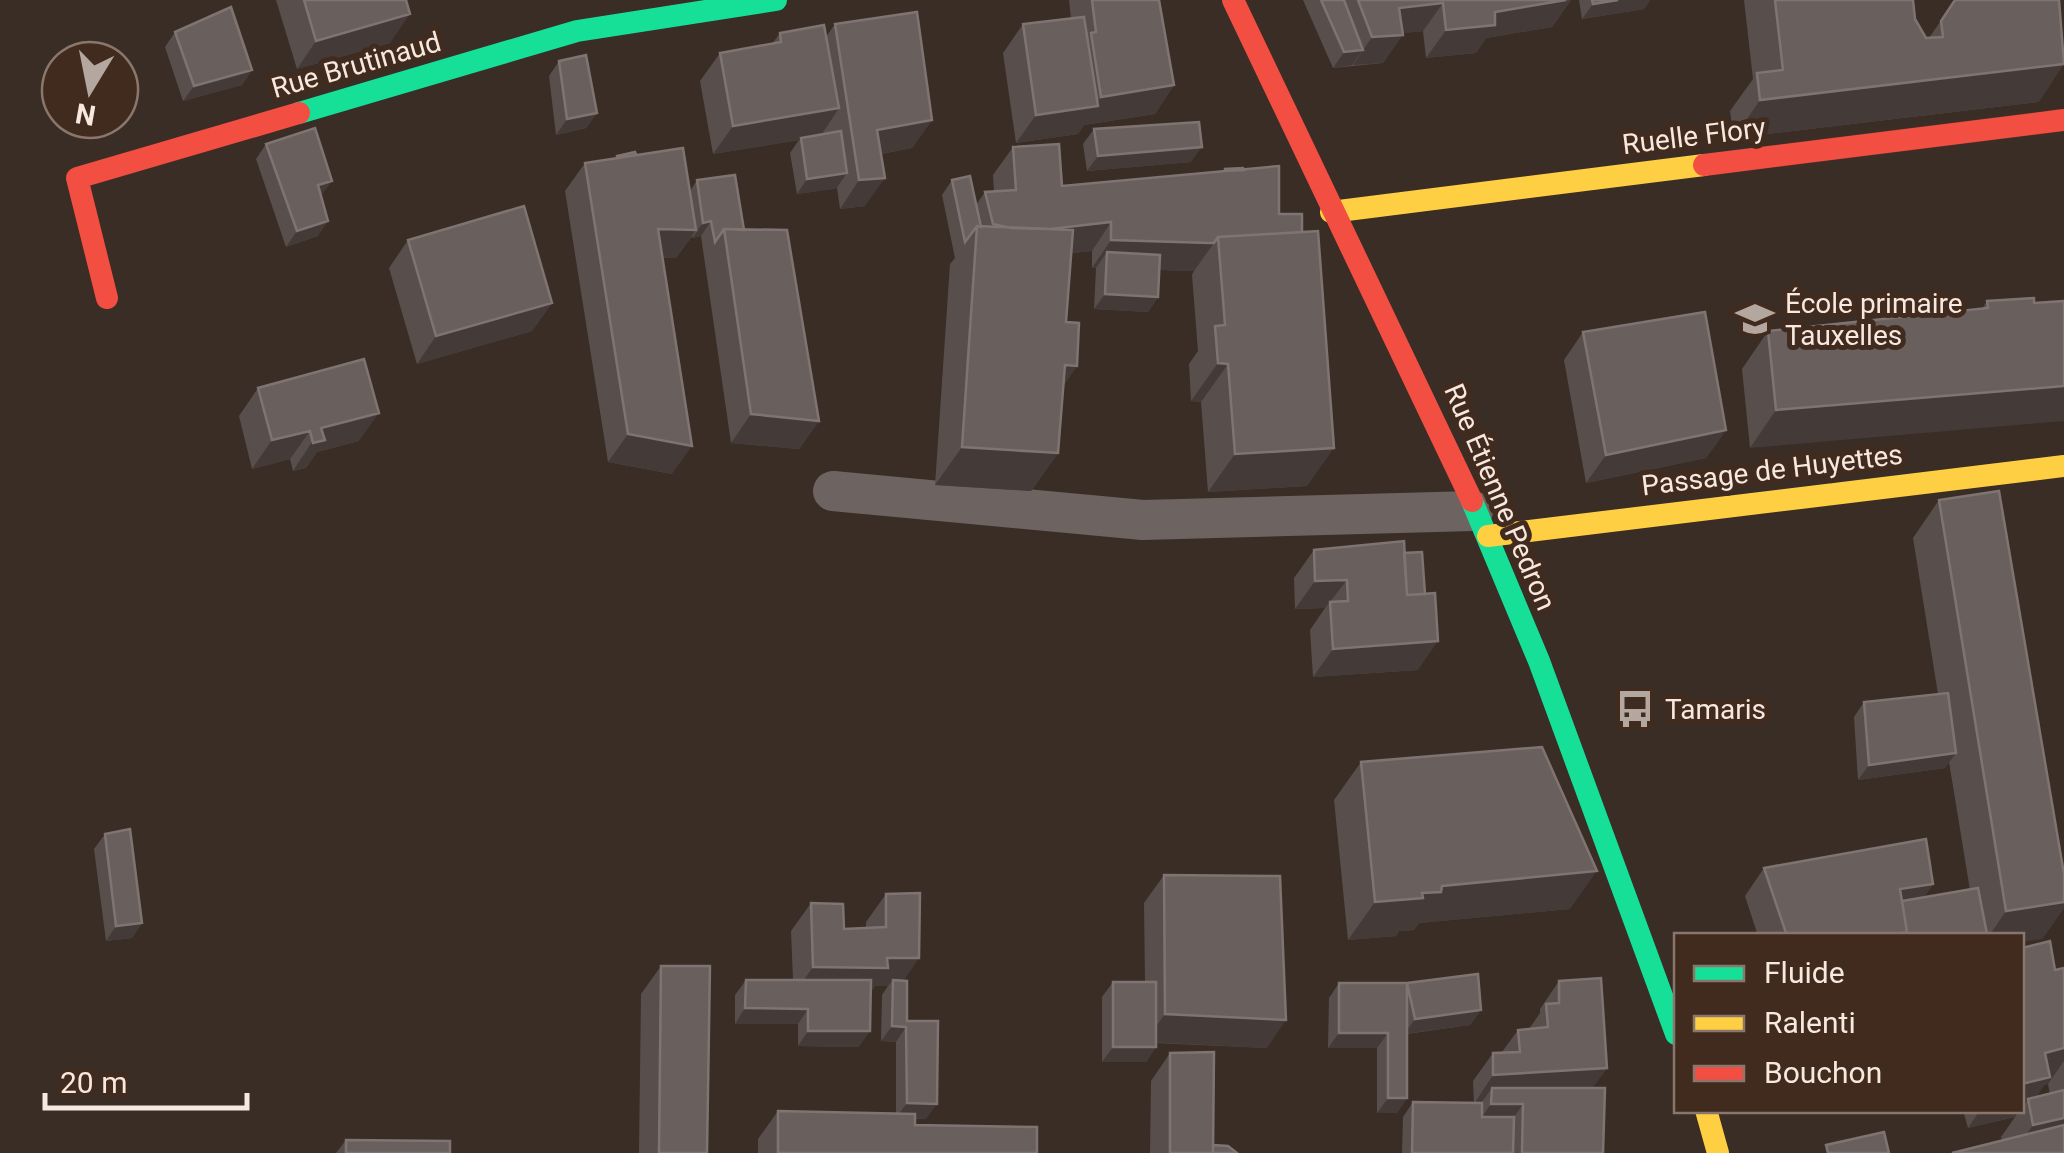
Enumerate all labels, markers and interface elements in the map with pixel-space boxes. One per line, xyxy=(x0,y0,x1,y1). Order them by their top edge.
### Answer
street label: Rue Brutinaud xyxy=(267,25,445,105)
north arrow xyxy=(40,40,140,140)
text: N xyxy=(73,96,98,132)
street label: Ruelle Flory xyxy=(1620,111,1768,161)
place label: École primaire Tauxelles xyxy=(1785,287,1963,352)
school or university icon: École primaire Tauxelles xyxy=(1734,298,1776,340)
street label: Rue Étienne Pedron xyxy=(1437,379,1563,615)
street label: Passage de Huyettes xyxy=(1640,438,1904,502)
bus stop icon: Tamaris xyxy=(1614,688,1656,730)
place label: Tamaris xyxy=(1665,693,1766,726)
legend xyxy=(1674,933,2024,1113)
text: Fluide xyxy=(1764,955,1845,990)
text: Ralenti xyxy=(1764,1005,1856,1040)
scale bar xyxy=(45,1048,248,1110)
text: Bouchon xyxy=(1764,1055,1882,1090)
text: 20 m xyxy=(60,1065,127,1100)

